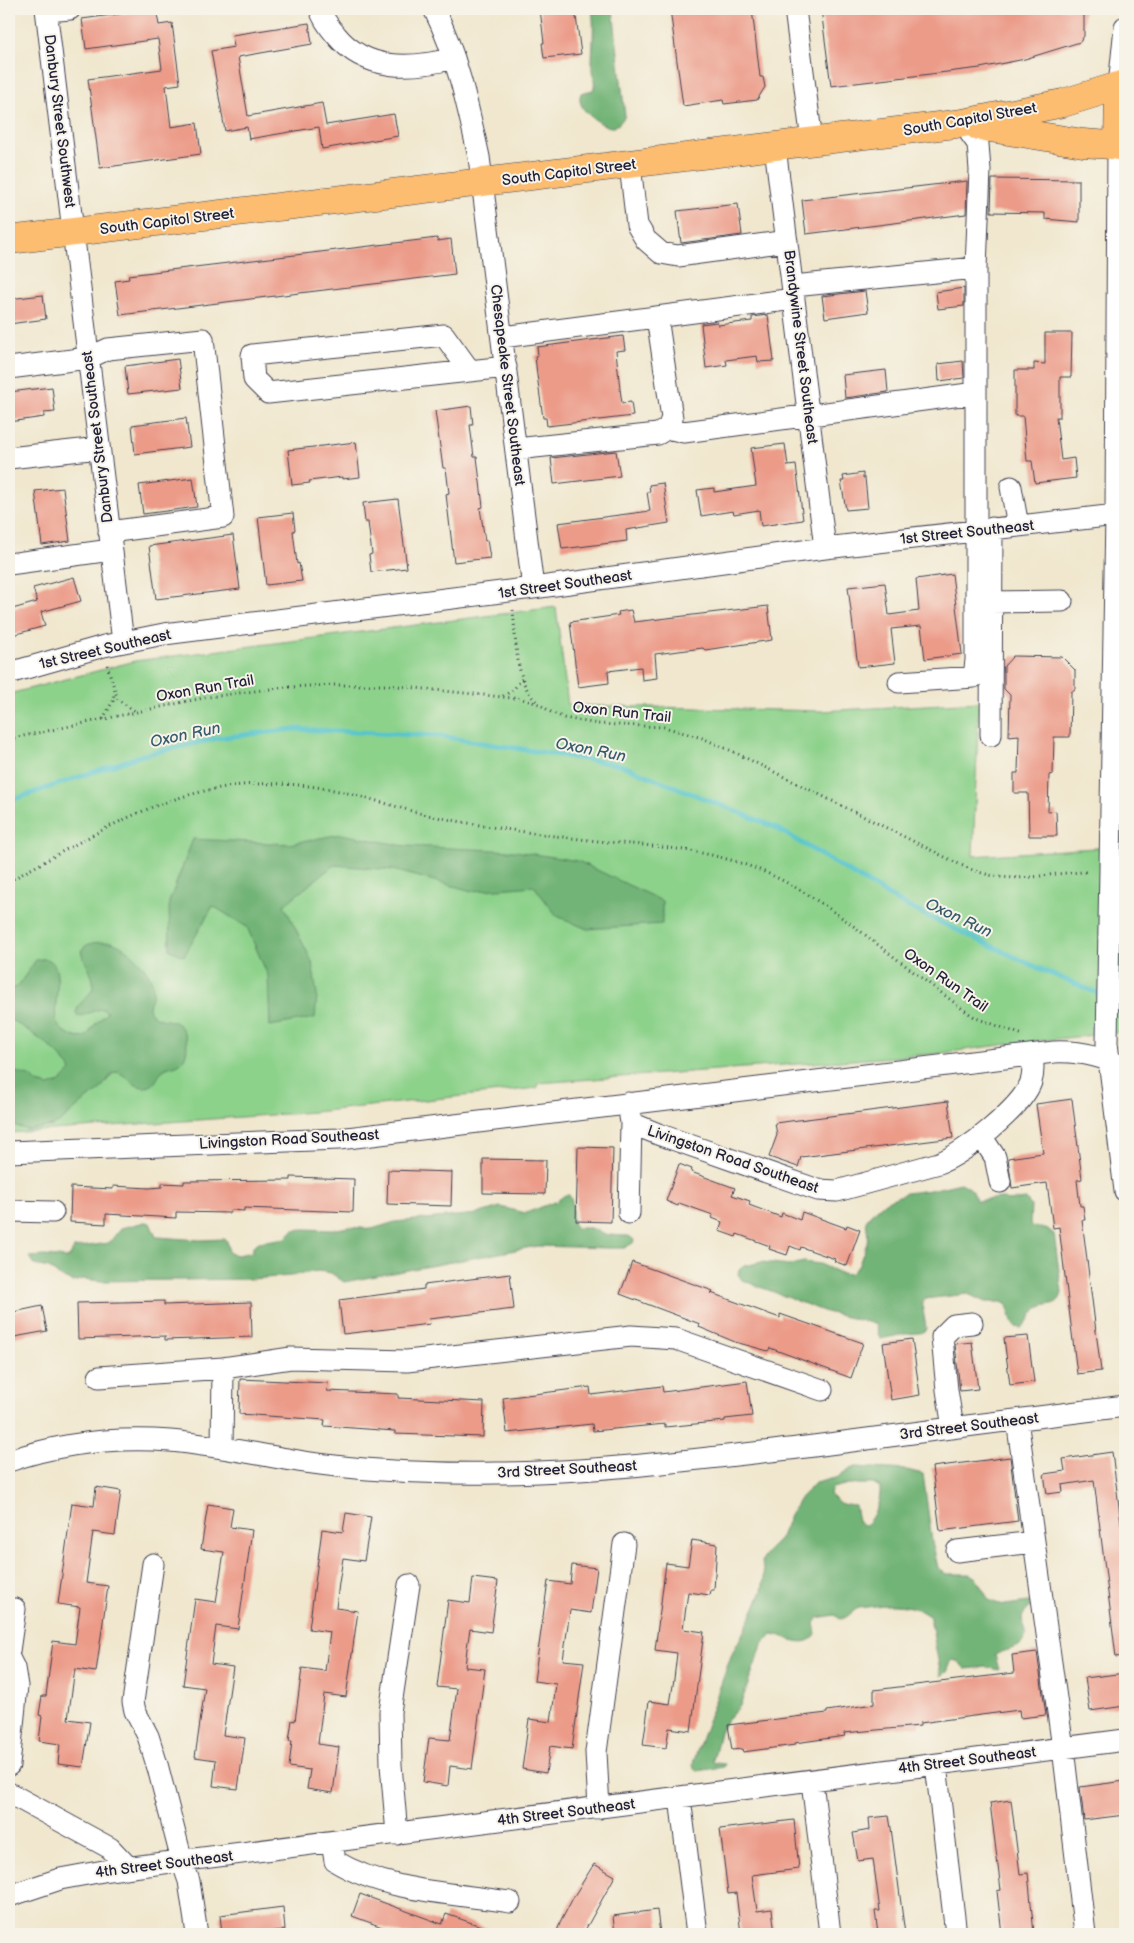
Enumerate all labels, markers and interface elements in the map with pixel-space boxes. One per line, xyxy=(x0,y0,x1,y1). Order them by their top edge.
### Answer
street label: Danbury Street Southwest xyxy=(39,33,80,209)
street label: South Capitol Street xyxy=(902,98,1039,141)
street label: South Capitol Street xyxy=(501,155,638,190)
street label: South Capitol Street xyxy=(99,204,236,239)
street label: Brandywine Street Southeast xyxy=(779,249,822,446)
street label: Chesapeake Street Southeast xyxy=(486,283,529,487)
street label: Danbury Street Southeast xyxy=(77,349,117,524)
street label: 1st Street Southeast xyxy=(899,516,1035,549)
street label: 1st Street Southeast xyxy=(497,566,633,603)
street label: 1st Street Southeast xyxy=(37,625,173,674)
street label: Oxon Run Trail xyxy=(155,671,255,706)
street label: Oxon Run Trail xyxy=(572,698,672,727)
water label: Oxon Run xyxy=(148,719,222,752)
water label: Oxon Run xyxy=(554,734,628,767)
water label: Oxon Run xyxy=(922,895,995,942)
street label: Oxon Run Trail xyxy=(900,944,992,1017)
street label: Livingston Road Southeast xyxy=(645,1121,821,1198)
street label: Livingston Road Southeast xyxy=(199,1125,380,1154)
street label: 3rd Street Southeast xyxy=(899,1409,1040,1444)
street label: 3rd Street Southeast xyxy=(497,1456,638,1483)
street label: 4th Street Southeast xyxy=(897,1743,1038,1778)
street label: 4th Street Southeast xyxy=(496,1795,637,1830)
street label: 4th Street Southeast xyxy=(94,1847,235,1882)

